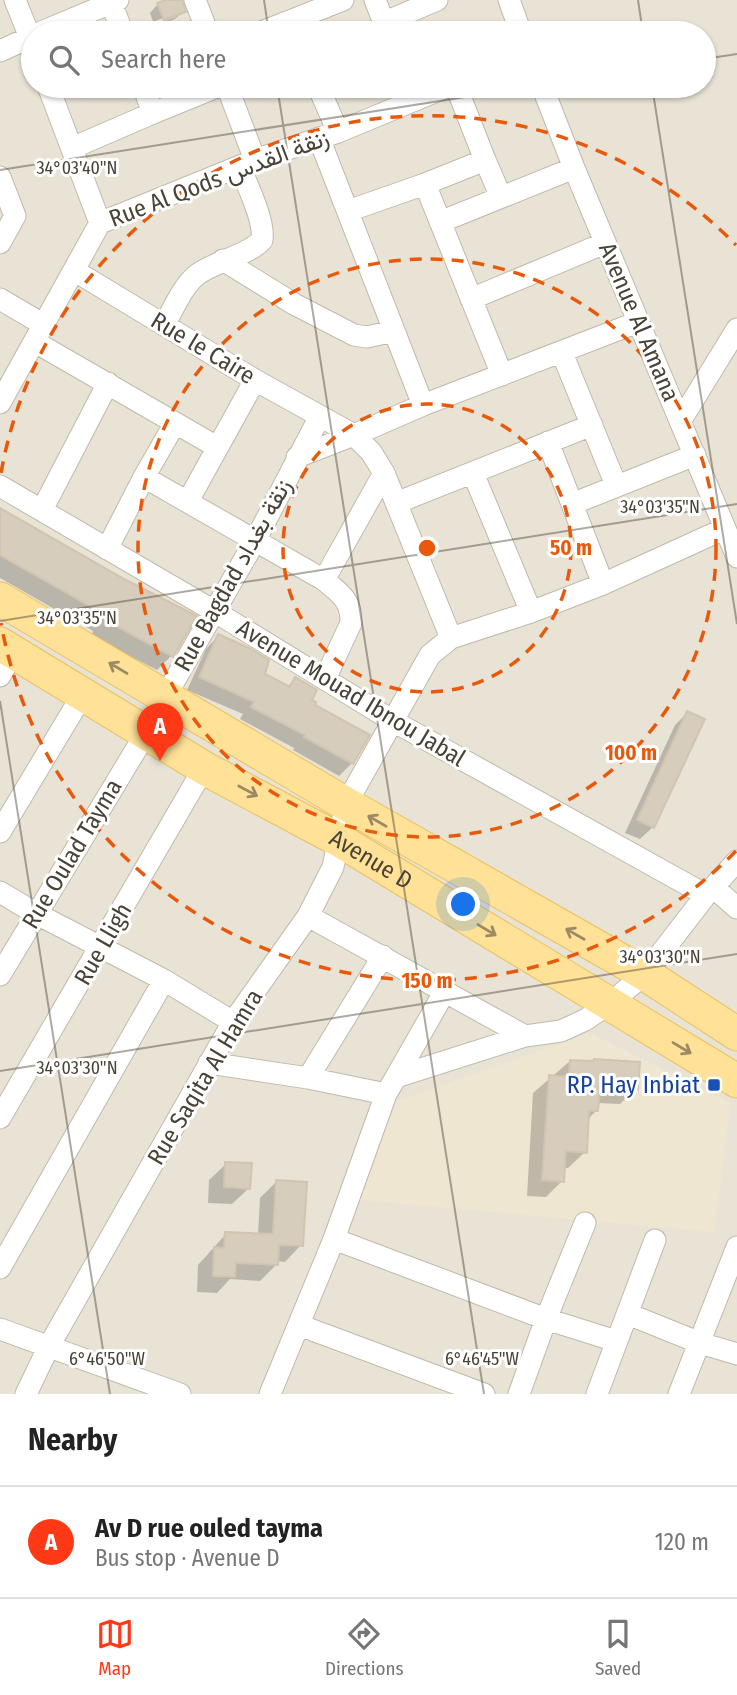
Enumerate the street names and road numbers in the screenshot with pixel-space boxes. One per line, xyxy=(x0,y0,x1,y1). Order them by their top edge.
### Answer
street label: Rue Al Qods زنقة القدس xyxy=(105,123,333,234)
street label: Avenue Al Amana xyxy=(593,238,685,406)
street label: Rue le Caire xyxy=(146,306,260,390)
street label: Rue Bagdad زنقة بغداد xyxy=(168,474,298,677)
street label: Avenue Mouad Ibnou Jabal xyxy=(232,614,470,772)
street label: Rue Oulad Tayma xyxy=(16,774,128,934)
street label: Avenue D xyxy=(325,824,417,895)
street label: Rue Lligh xyxy=(68,898,138,990)
street label: Rue Saqita Al Hamra xyxy=(142,984,268,1170)

